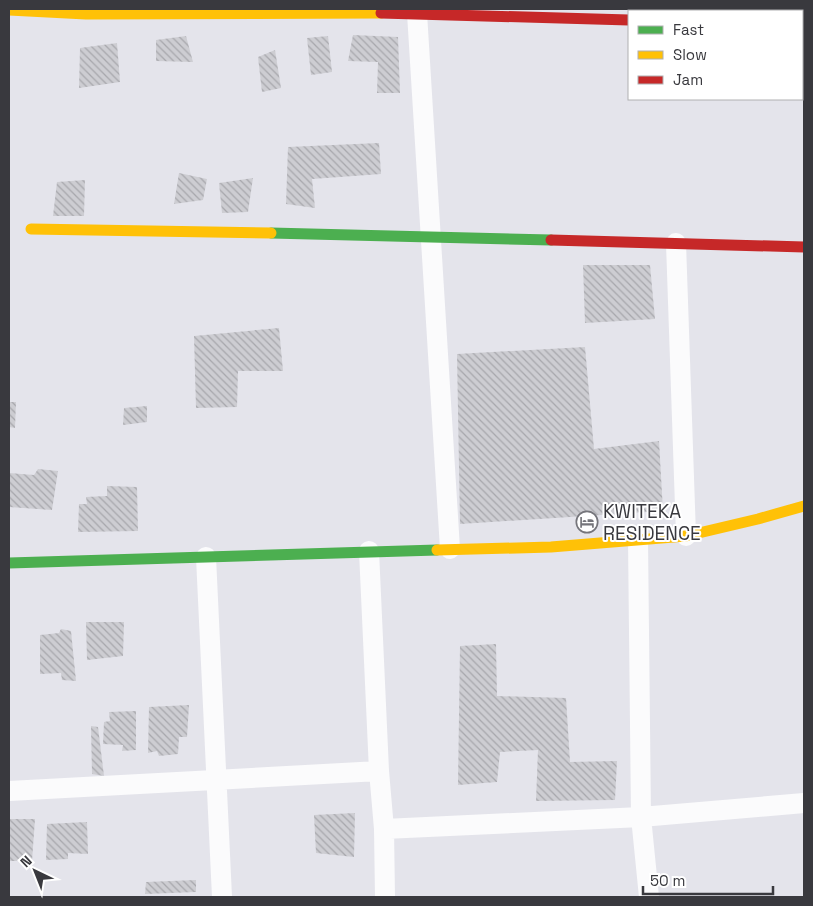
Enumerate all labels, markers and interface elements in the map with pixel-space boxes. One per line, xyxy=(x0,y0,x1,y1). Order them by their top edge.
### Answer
legend xyxy=(628,10,803,100)
text: Fast xyxy=(673,20,704,39)
text: Slow xyxy=(673,45,707,64)
text: Jam xyxy=(673,70,703,89)
place label: KWITEKA RESIDENCE xyxy=(603,499,701,546)
hotel icon: KWITEKA RESIDENCE xyxy=(575,510,599,534)
north arrow xyxy=(10,846,60,896)
text: N xyxy=(17,852,36,871)
scale bar xyxy=(643,864,773,896)
text: 50 m xyxy=(650,871,685,890)

